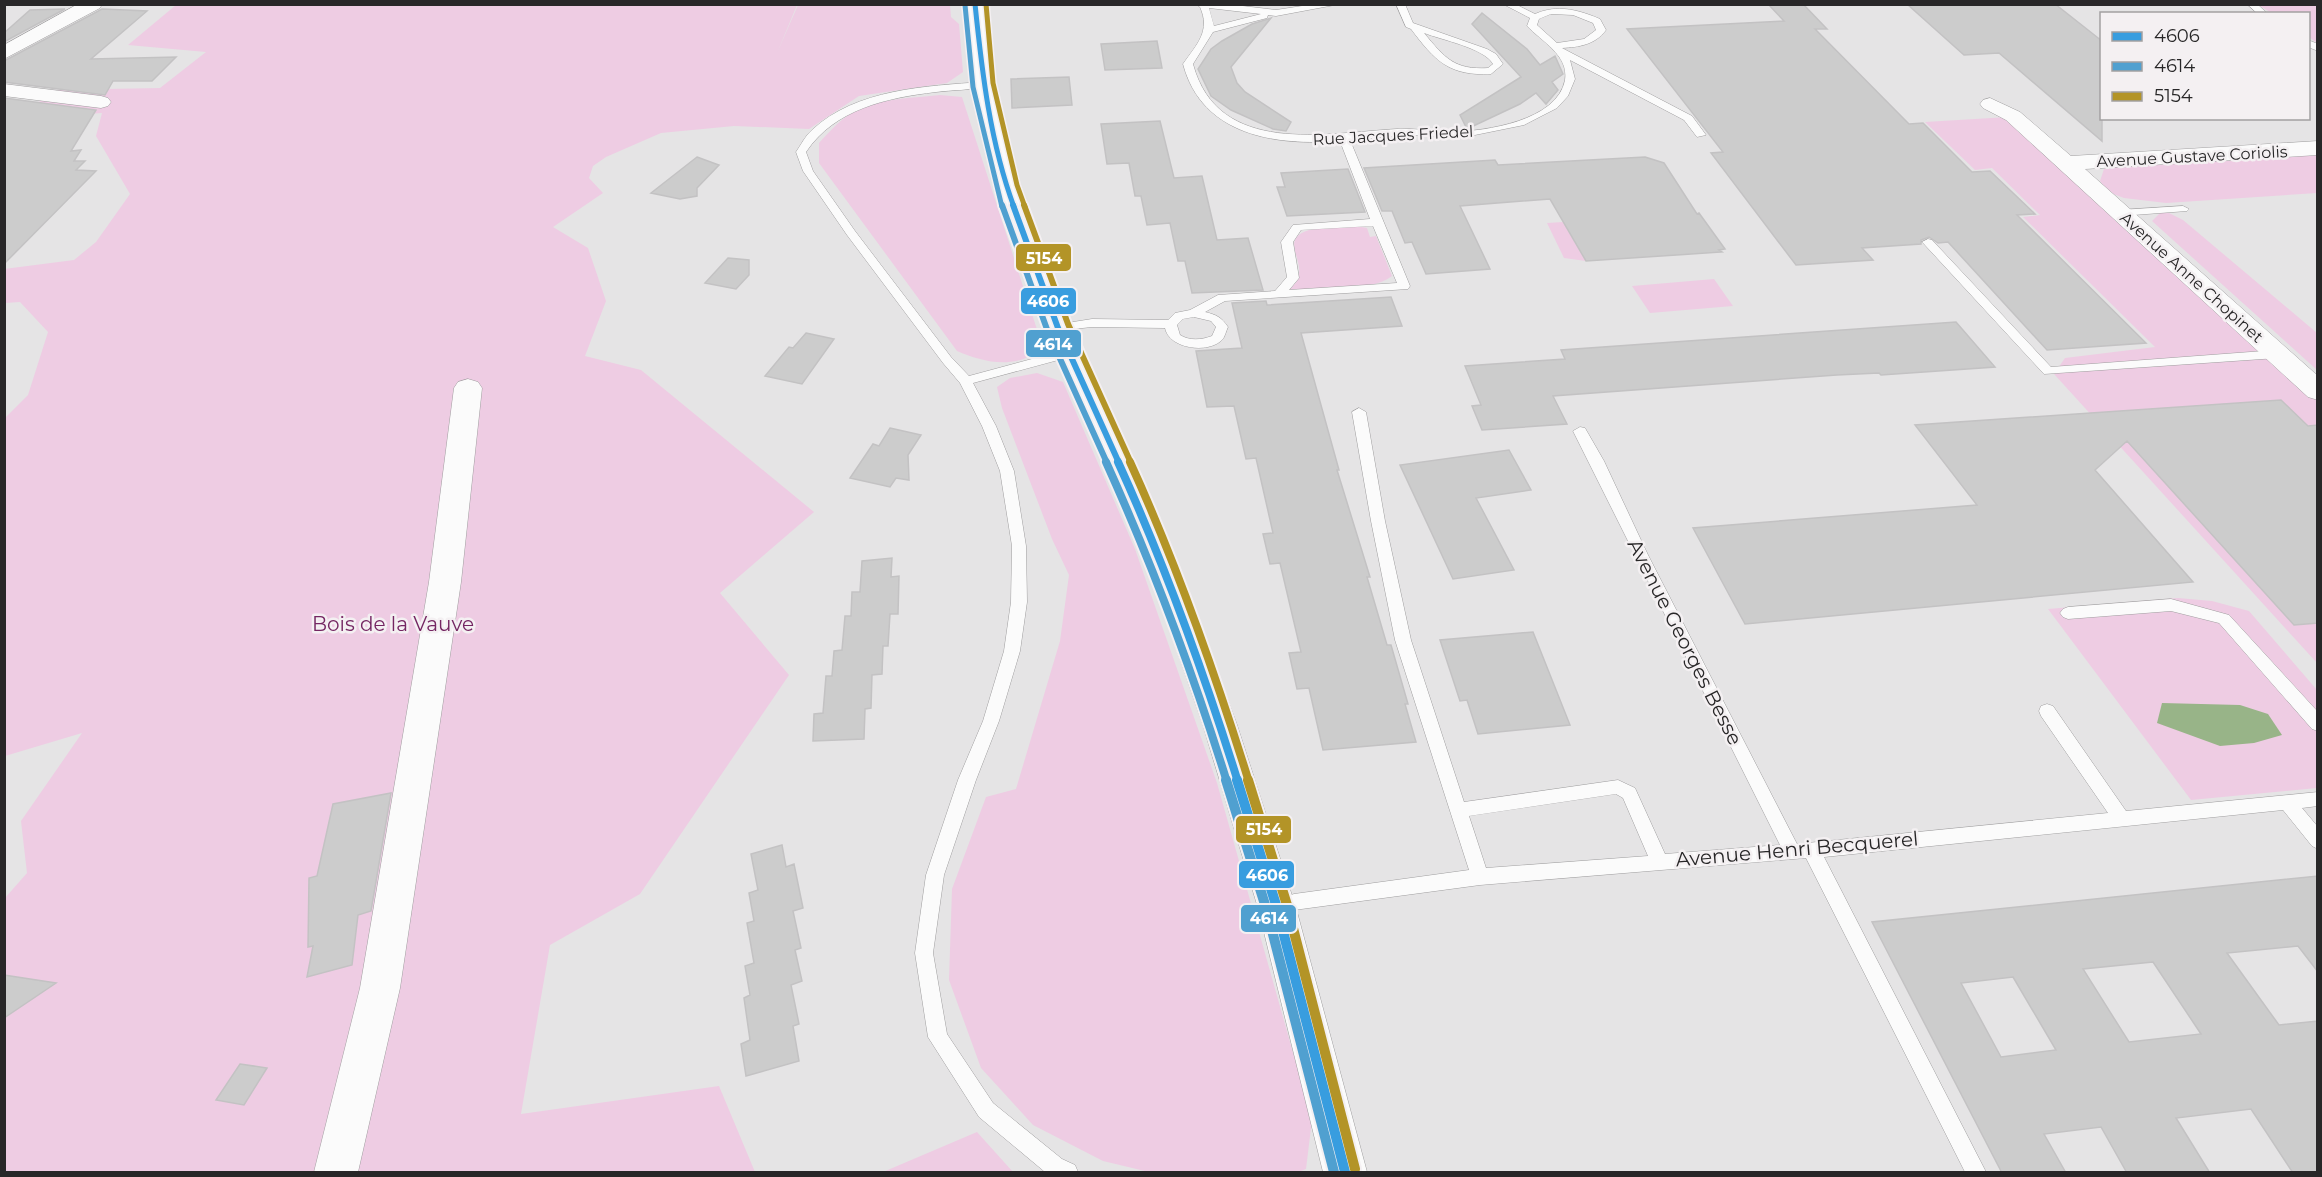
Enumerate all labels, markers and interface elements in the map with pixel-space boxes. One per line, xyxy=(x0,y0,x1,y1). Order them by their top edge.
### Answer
legend xyxy=(2100,12,2310,120)
text: 4606 xyxy=(2154,25,2200,47)
text: 4614 xyxy=(2154,55,2195,77)
text: 5154 xyxy=(2154,85,2193,107)
street label: Rue Jacques Friedel xyxy=(1312,122,1474,149)
street label: Avenue Gustave Coriolis xyxy=(2096,142,2288,171)
street label: Avenue Anne Chopinet xyxy=(2116,208,2267,347)
line badge: 5154 xyxy=(1015,243,1072,272)
text: 5154 xyxy=(1026,249,1062,268)
line badge: 4606 xyxy=(1020,287,1077,315)
text: 4606 xyxy=(1027,292,1069,311)
line badge: 4614 xyxy=(1025,329,1082,358)
text: 4614 xyxy=(1034,335,1072,354)
street label: Avenue Georges Besse xyxy=(1623,535,1747,749)
park label: Bois de la Vauve xyxy=(312,612,474,636)
line badge: 5154 xyxy=(1235,815,1292,844)
text: 5154 xyxy=(1246,820,1282,839)
street label: Avenue Henri Becquerel xyxy=(1675,826,1919,872)
line badge: 4606 xyxy=(1238,860,1295,889)
text: 4606 xyxy=(1246,866,1288,885)
line badge: 4614 xyxy=(1240,904,1297,933)
text: 4614 xyxy=(1250,909,1288,928)

